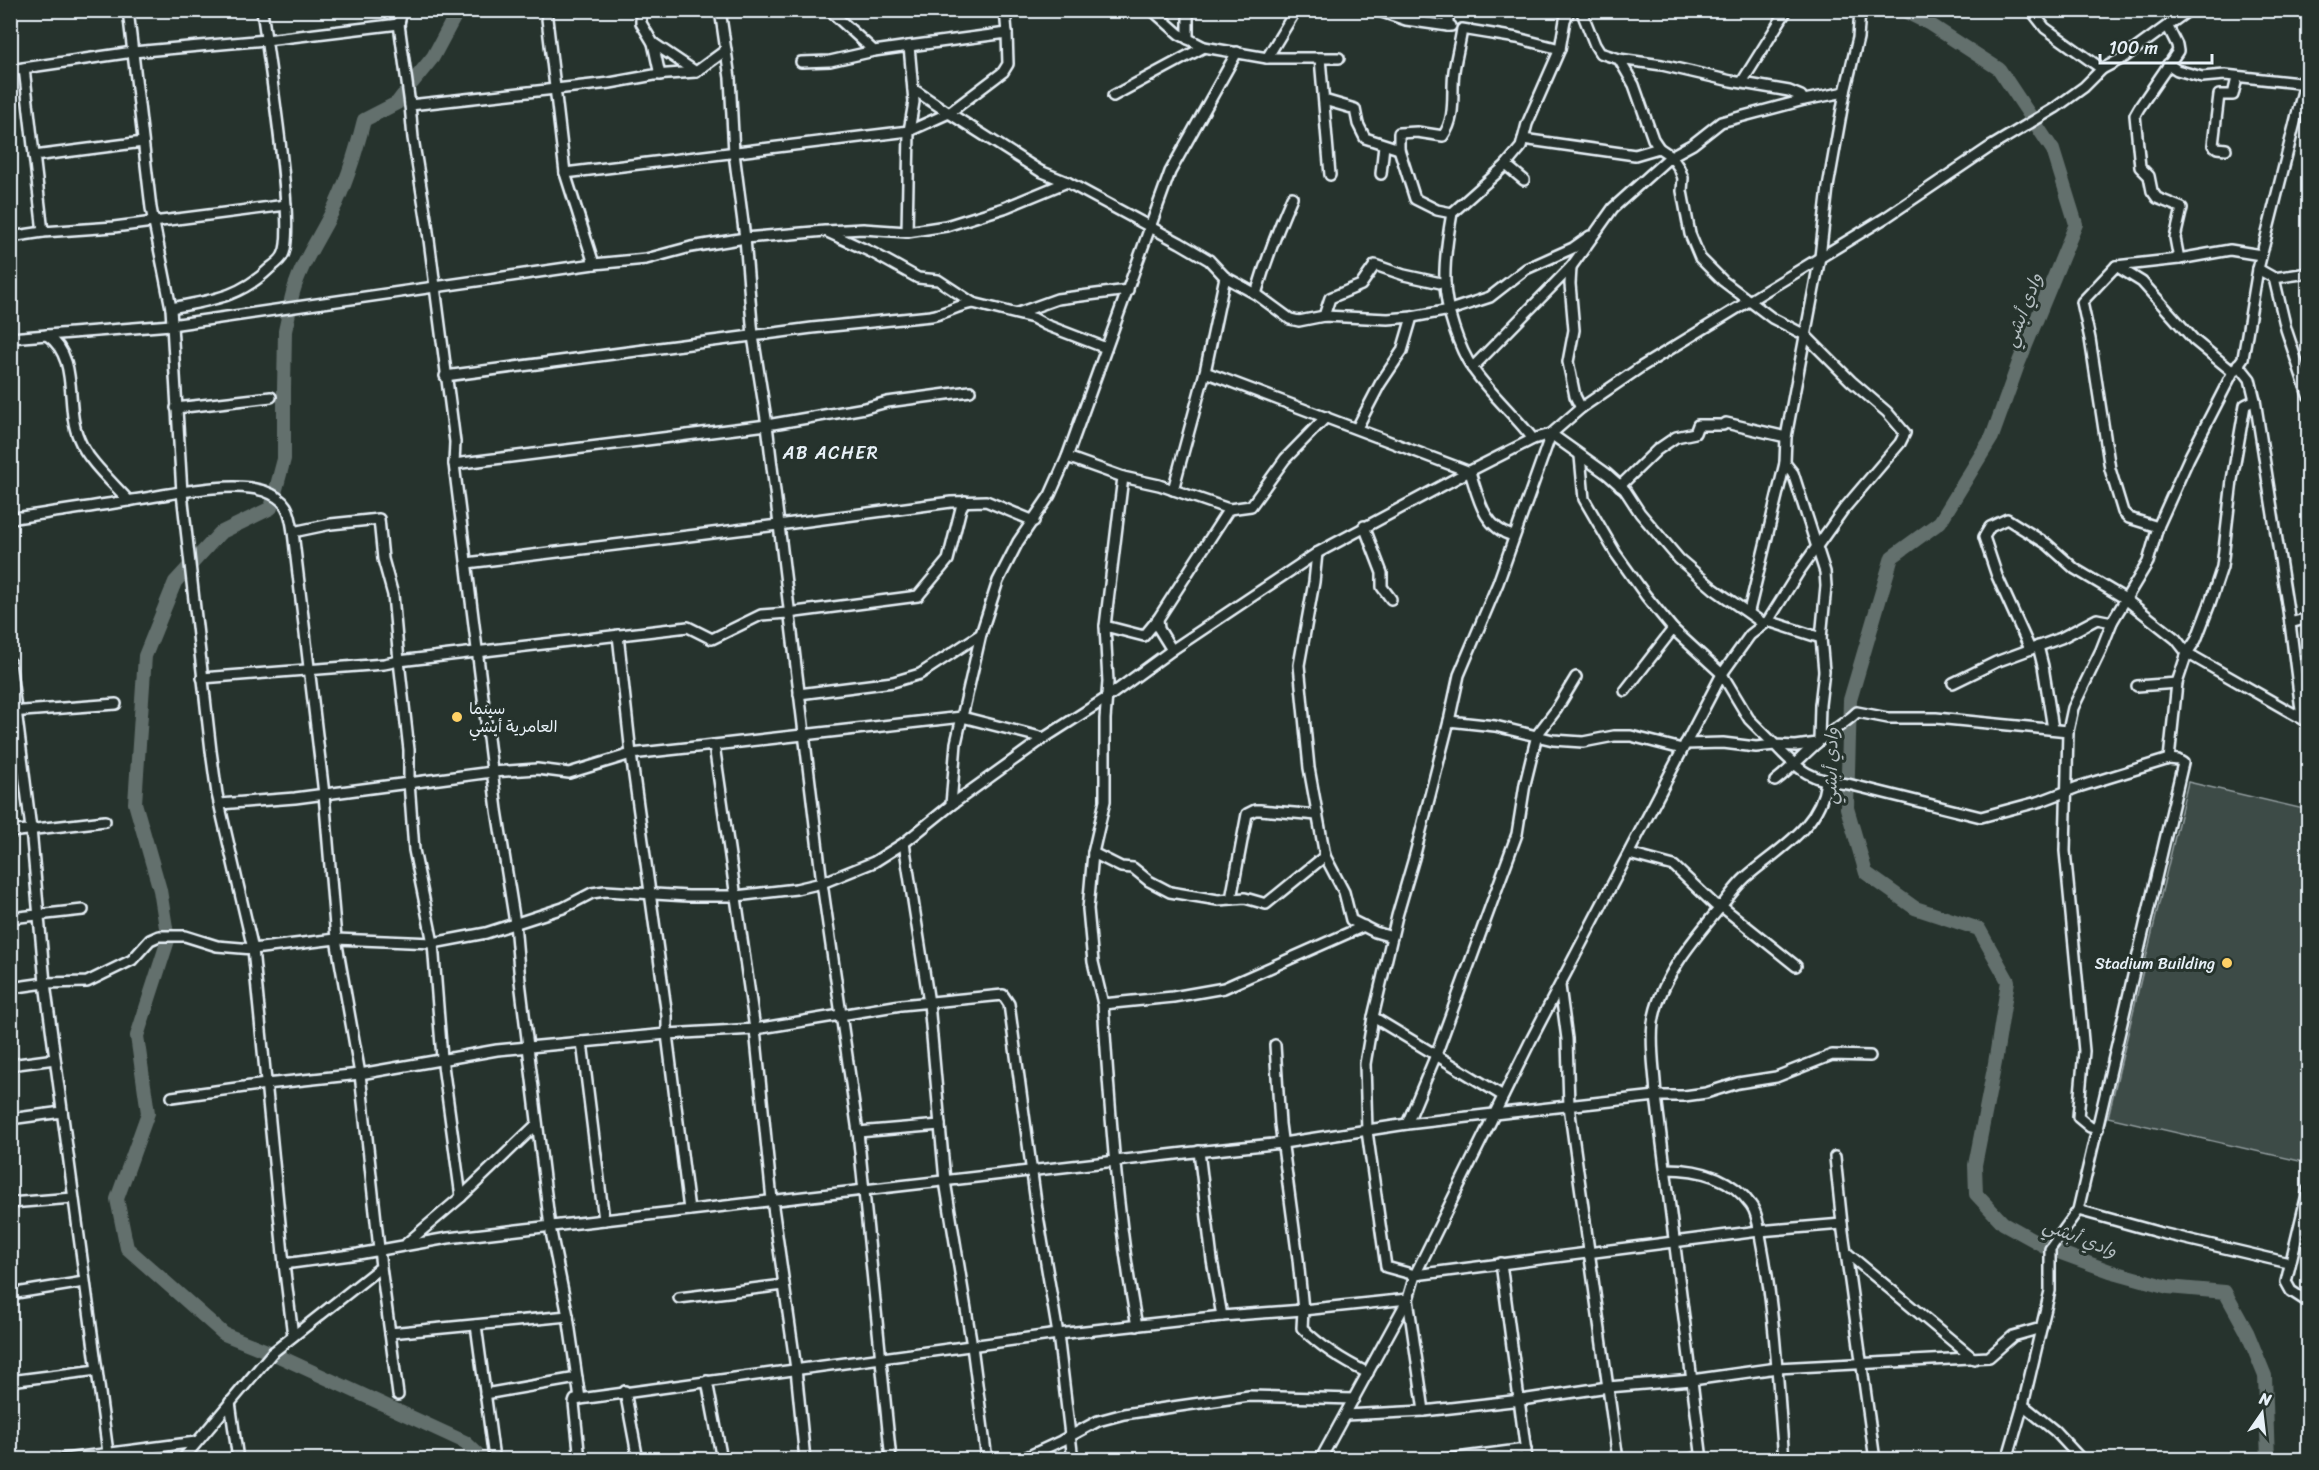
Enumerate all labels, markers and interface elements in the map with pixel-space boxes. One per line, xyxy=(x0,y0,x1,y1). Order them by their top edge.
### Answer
scale bar xyxy=(2100,27,2212,65)
text: 100 m xyxy=(2109,32,2158,64)
water label: وادي أبشي xyxy=(1994,268,2052,352)
district label: AB ACHER xyxy=(782,437,879,469)
place label: سينما العامرية أبشي xyxy=(469,694,557,741)
marker: سينما العامرية أبشي xyxy=(450,710,464,724)
water label: وادي أبشي xyxy=(1814,727,1848,805)
place label: Stadium Building xyxy=(2095,949,2215,978)
marker: Stadium Building xyxy=(2220,956,2234,970)
water label: وادي أبشي xyxy=(2038,1209,2122,1267)
north arrow xyxy=(2232,1383,2292,1443)
text: N xyxy=(2256,1383,2275,1415)

